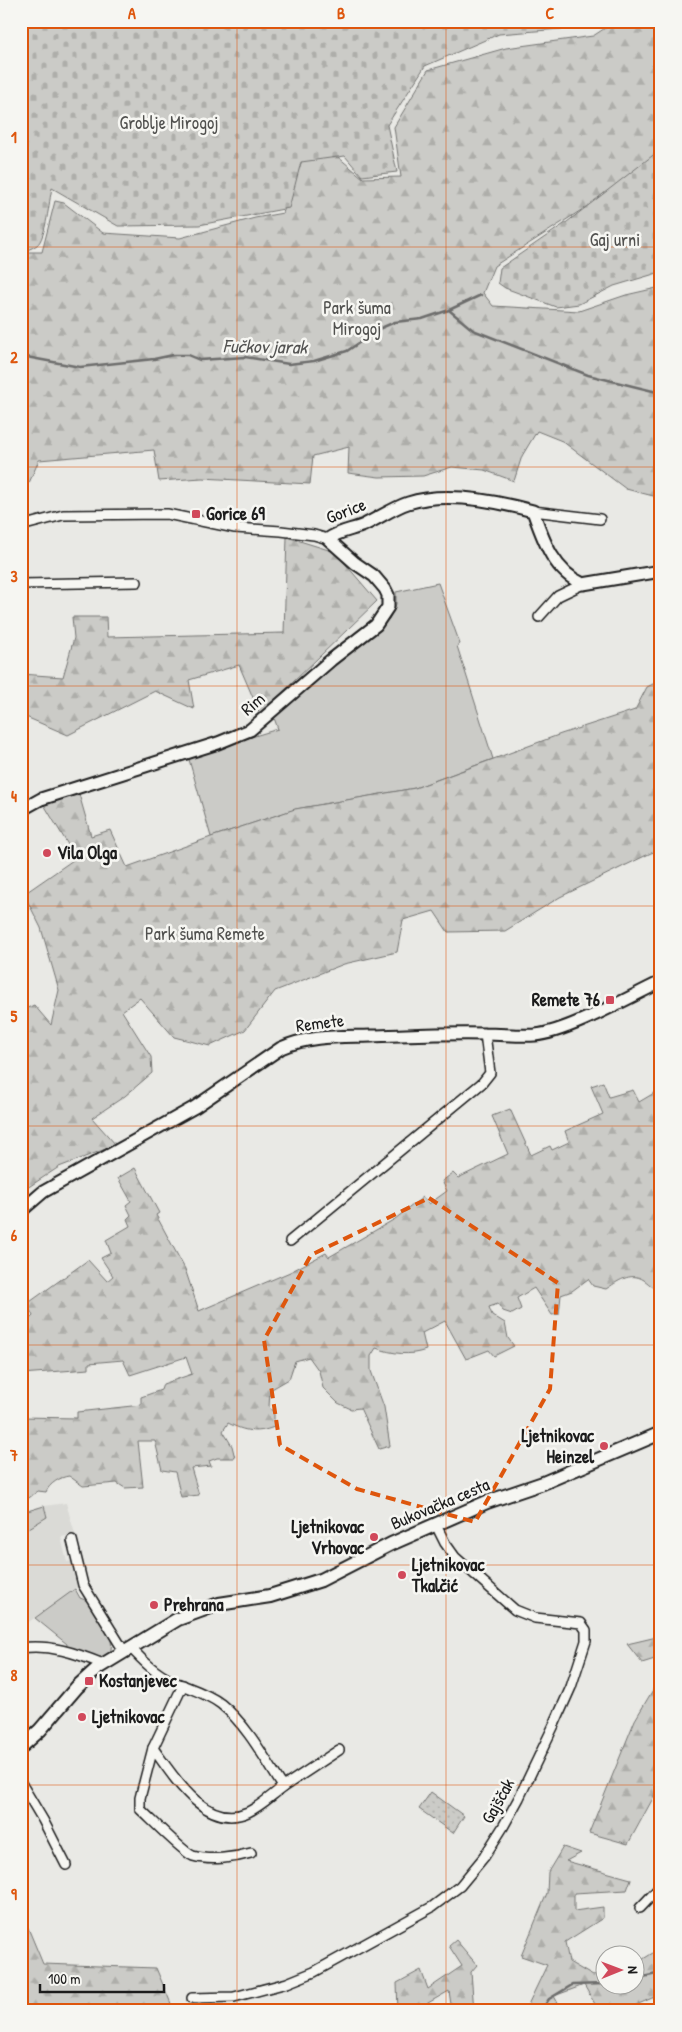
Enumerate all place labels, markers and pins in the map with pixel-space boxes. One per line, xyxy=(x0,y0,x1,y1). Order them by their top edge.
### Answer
place label: Gorice 69 xyxy=(206,501,265,526)
marker: Gorice 69 xyxy=(190,508,202,520)
place label: Vila Olga xyxy=(57,840,118,866)
marker: Vila Olga xyxy=(41,847,53,859)
place label: Remete 76 xyxy=(532,987,600,1012)
marker: Remete 76 xyxy=(604,994,616,1006)
place label: Ljetnikovac Heinzel xyxy=(522,1423,595,1469)
marker: Ljetnikovac Heinzel xyxy=(598,1440,610,1452)
place label: Ljetnikovac Vrhovac xyxy=(292,1514,365,1560)
marker: Ljetnikovac Vrhovac xyxy=(368,1531,380,1543)
place label: Ljetnikovac Tkalčić xyxy=(411,1552,485,1598)
marker: Ljetnikovac Tkalčić xyxy=(396,1569,408,1581)
place label: Prehrana xyxy=(164,1592,224,1617)
marker: Prehrana xyxy=(148,1599,160,1611)
place label: Kostanjevec xyxy=(99,1668,178,1693)
marker: Kostanjevec xyxy=(83,1675,95,1687)
place label: Ljetnikovac xyxy=(92,1704,165,1729)
marker: Ljetnikovac xyxy=(76,1711,88,1723)

